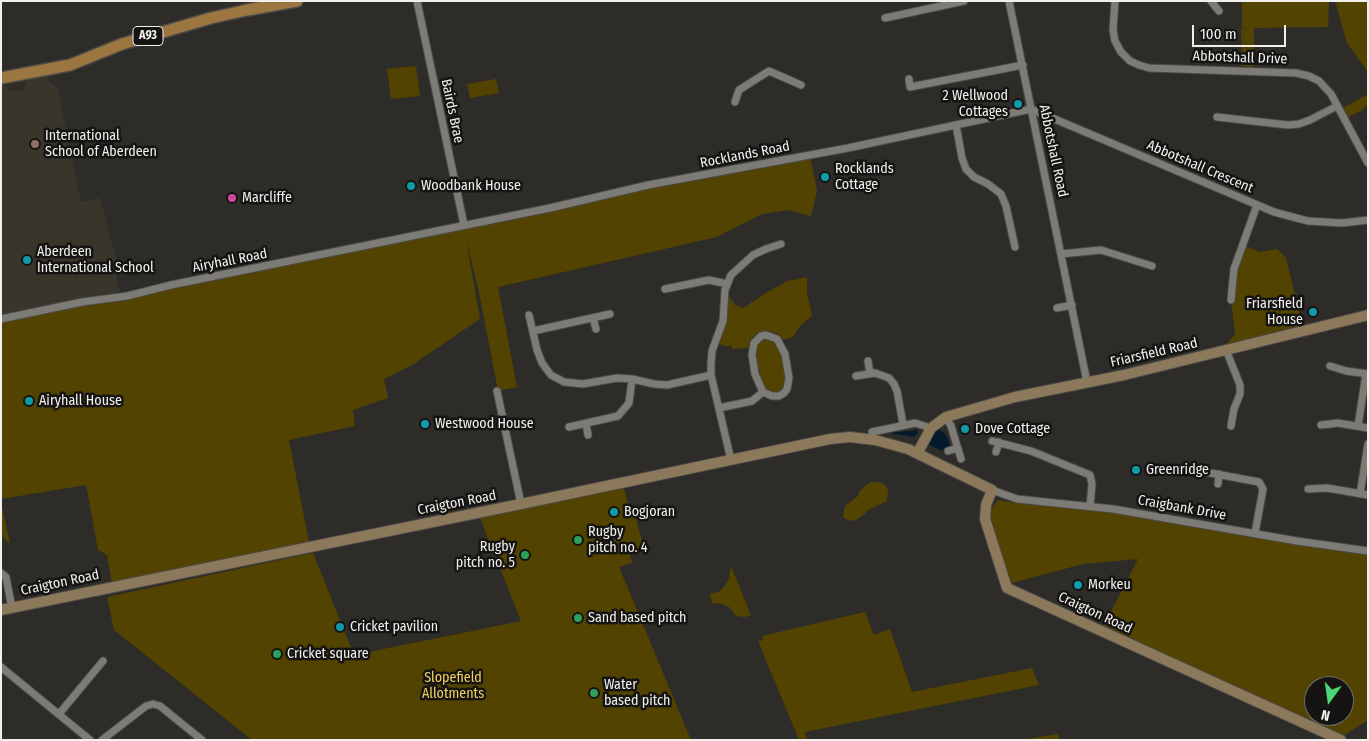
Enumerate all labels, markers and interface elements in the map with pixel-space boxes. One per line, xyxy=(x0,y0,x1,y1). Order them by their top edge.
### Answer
scale bar xyxy=(1194,15,1288,47)
text: 100 m xyxy=(1200,25,1237,43)
road number: A93 xyxy=(133,27,163,46)
street label: Abbotshall Drive xyxy=(1192,48,1288,68)
street label: Bairds Brae xyxy=(437,77,467,145)
place label: 2 Wellwood Cottages xyxy=(942,88,1008,120)
marker: 2 Wellwood Cottages xyxy=(1012,98,1024,110)
street label: Abbotshall Road xyxy=(1035,103,1071,199)
place label: International School of Aberdeen xyxy=(45,128,157,160)
street label: Abbotshall Crescent xyxy=(1144,137,1256,197)
marker: International School of Aberdeen xyxy=(29,138,41,150)
street label: Rocklands Road xyxy=(699,138,791,172)
place label: Rocklands Cottage xyxy=(835,161,894,193)
marker: Rocklands Cottage xyxy=(819,171,831,183)
place label: Woodbank House xyxy=(421,178,521,194)
marker: Woodbank House xyxy=(405,180,417,192)
place label: Marcliffe xyxy=(242,190,292,206)
marker: Marcliffe xyxy=(226,192,238,204)
place label: Aberdeen International School xyxy=(37,244,154,276)
street label: Airyhall Road xyxy=(191,246,269,276)
marker: Aberdeen International School xyxy=(21,254,33,266)
place label: Friarsfield House xyxy=(1246,296,1303,328)
marker: Friarsfield House xyxy=(1307,306,1319,318)
street label: Friarsfield Road xyxy=(1109,335,1199,371)
place label: Airyhall House xyxy=(39,393,122,409)
marker: Airyhall House xyxy=(23,395,35,407)
place label: Westwood House xyxy=(435,416,534,432)
marker: Westwood House xyxy=(419,418,431,430)
place label: Dove Cottage xyxy=(975,421,1050,437)
marker: Dove Cottage xyxy=(959,423,971,435)
place label: Greenridge xyxy=(1146,462,1209,478)
marker: Greenridge xyxy=(1130,464,1142,476)
street label: Craigton Road xyxy=(416,487,498,519)
street label: Craigbank Drive xyxy=(1137,492,1227,524)
place label: Bogjoran xyxy=(624,504,675,520)
marker: Bogjoran xyxy=(608,506,620,518)
place label: Rugby pitch no. 4 xyxy=(588,524,648,556)
marker: Rugby pitch no. 4 xyxy=(572,534,584,546)
place label: Rugby pitch no. 5 xyxy=(456,539,515,572)
marker: Rugby pitch no. 5 xyxy=(519,549,531,561)
street label: Craigton Road xyxy=(19,566,101,600)
place label: Morkeu xyxy=(1088,577,1131,593)
marker: Morkeu xyxy=(1072,579,1084,591)
street label: Craigton Road xyxy=(1055,589,1135,637)
place label: Sand based pitch xyxy=(588,610,686,626)
marker: Sand based pitch xyxy=(572,612,584,624)
place label: Cricket pavilion xyxy=(350,619,438,635)
marker: Cricket pavilion xyxy=(334,621,346,633)
place label: Cricket square xyxy=(287,646,369,662)
marker: Cricket square xyxy=(271,648,283,660)
park label: Slopefield Allotments xyxy=(422,670,484,702)
north arrow xyxy=(1304,676,1354,726)
place label: Water based pitch xyxy=(604,677,670,710)
marker: Water based pitch xyxy=(588,687,600,699)
text: N xyxy=(1319,706,1332,724)

